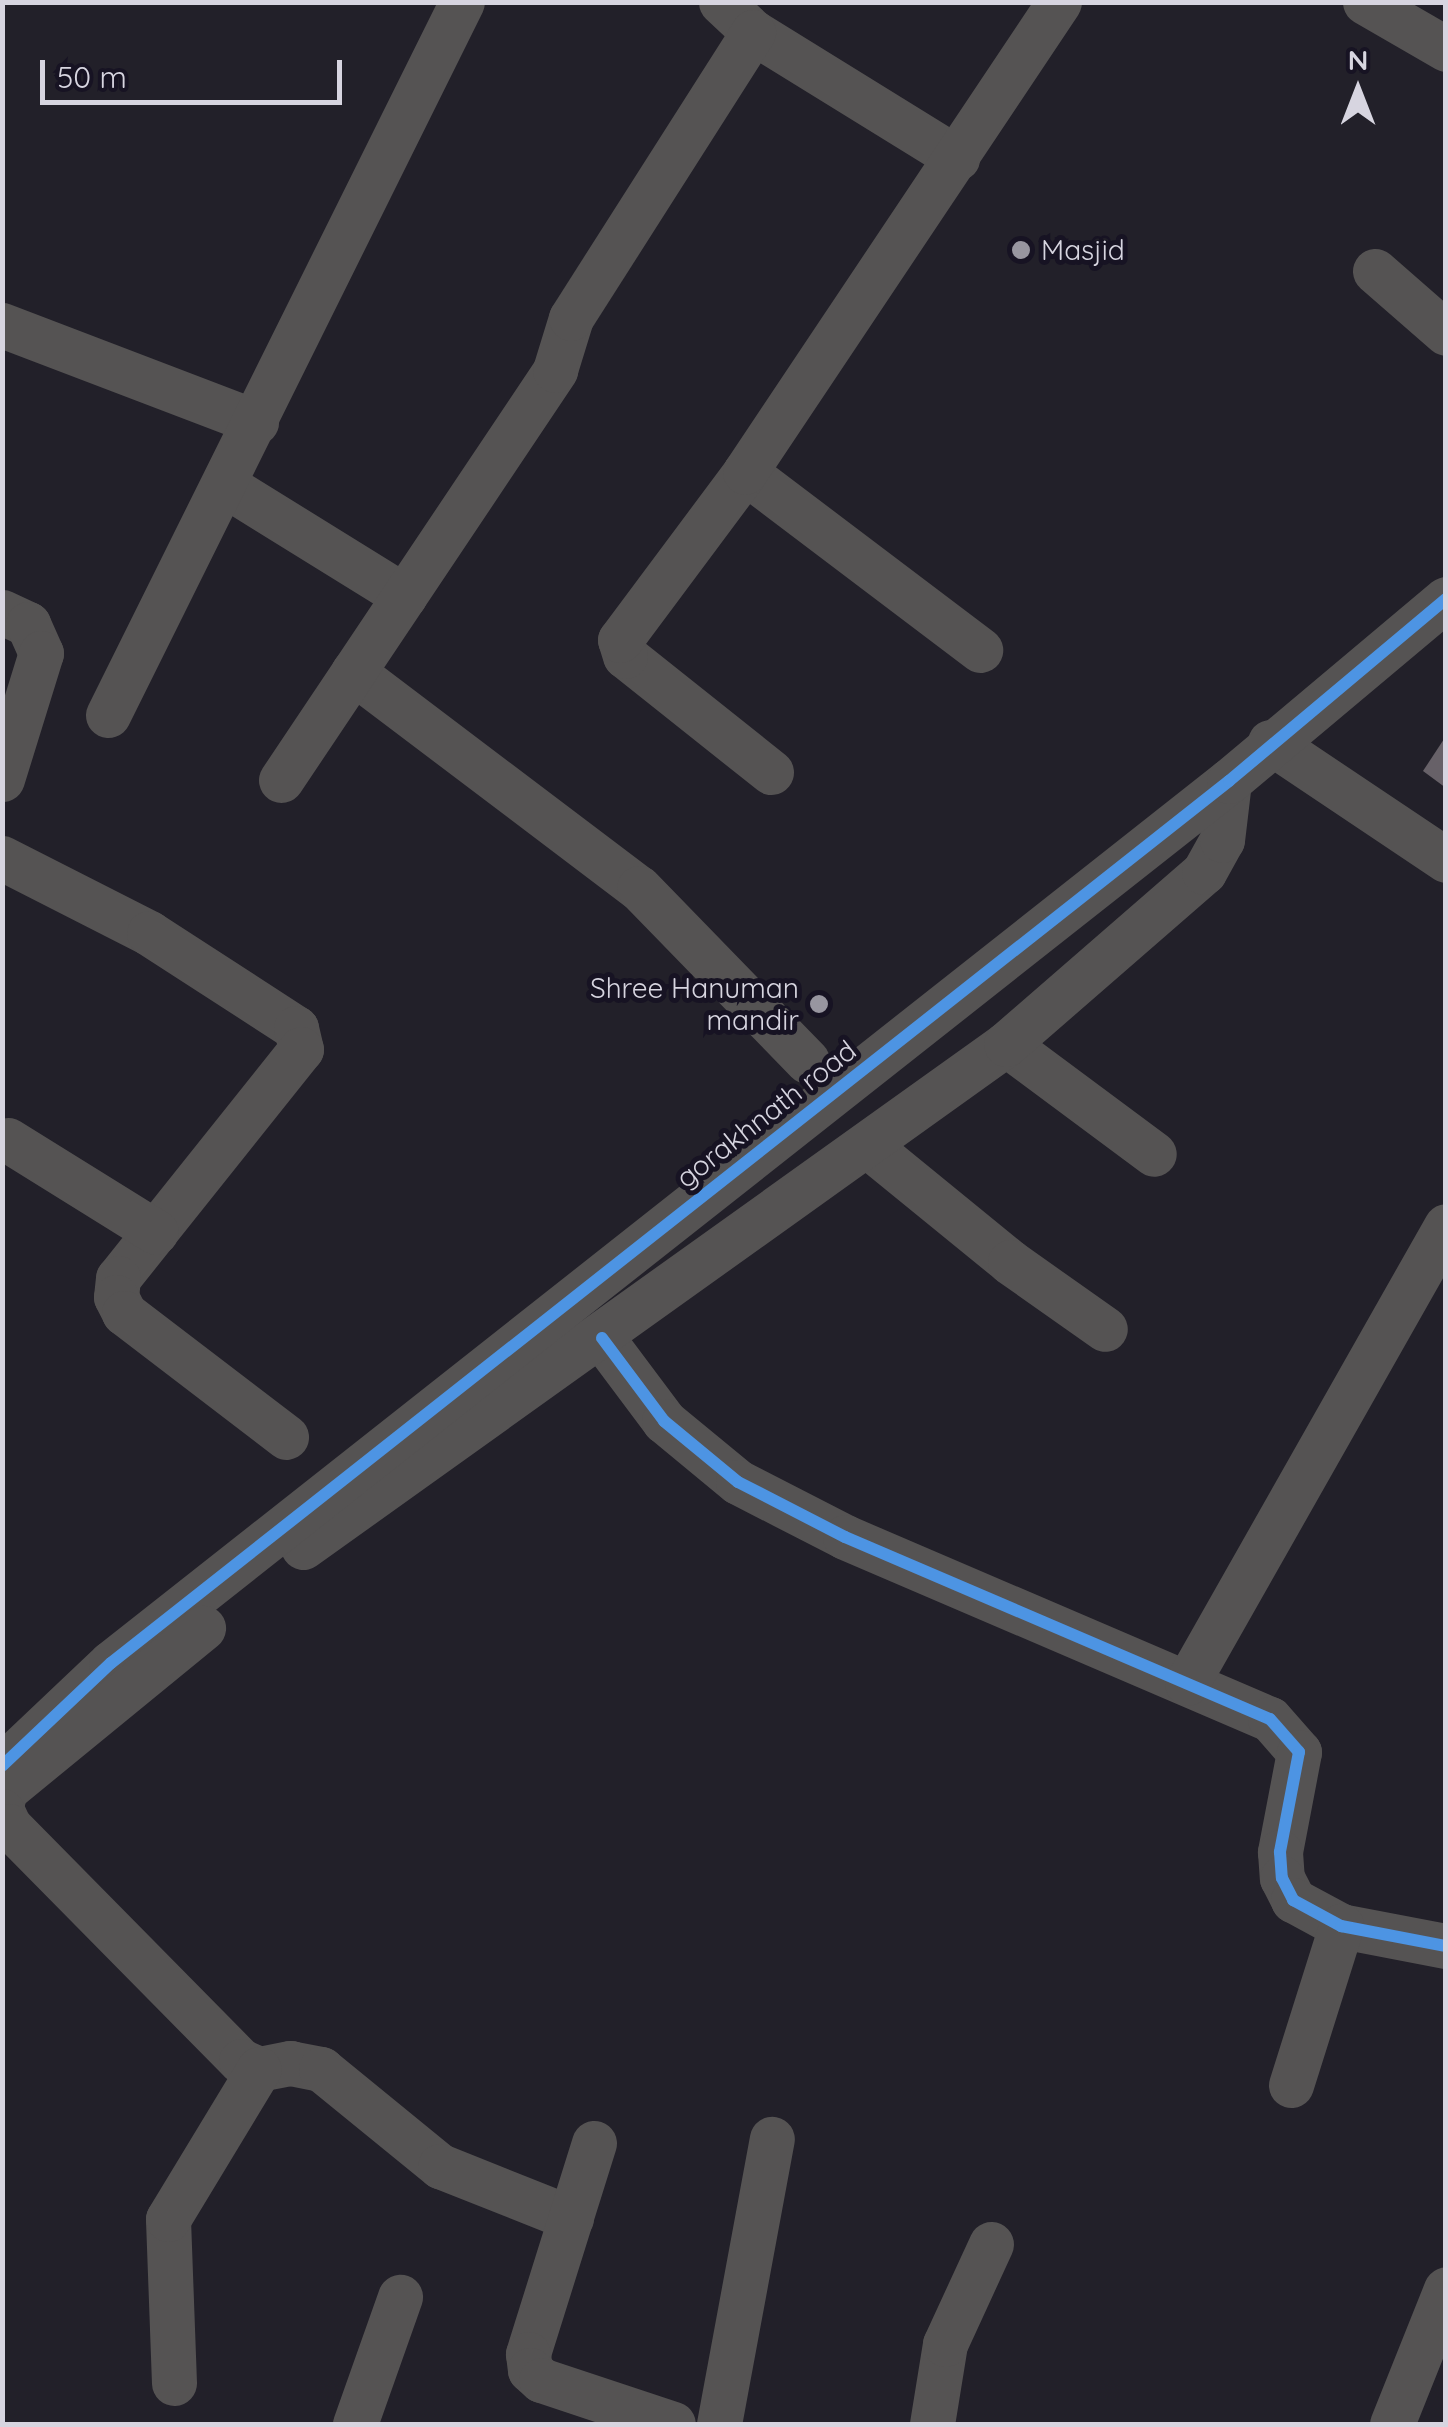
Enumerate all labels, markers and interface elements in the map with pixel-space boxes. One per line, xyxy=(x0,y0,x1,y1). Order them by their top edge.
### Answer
scale bar xyxy=(45,40,348,102)
north arrow xyxy=(1308,40,1408,140)
text: N xyxy=(1348,42,1368,77)
text: 50 m xyxy=(57,58,127,96)
place label: Masjid xyxy=(1041,233,1125,267)
marker: Masjid xyxy=(1010,239,1032,261)
place label: Shree Hanuman mandir xyxy=(590,971,799,1037)
marker: Shree Hanuman mandir xyxy=(808,993,830,1015)
street label: gorakhnath road xyxy=(669,1033,863,1195)

